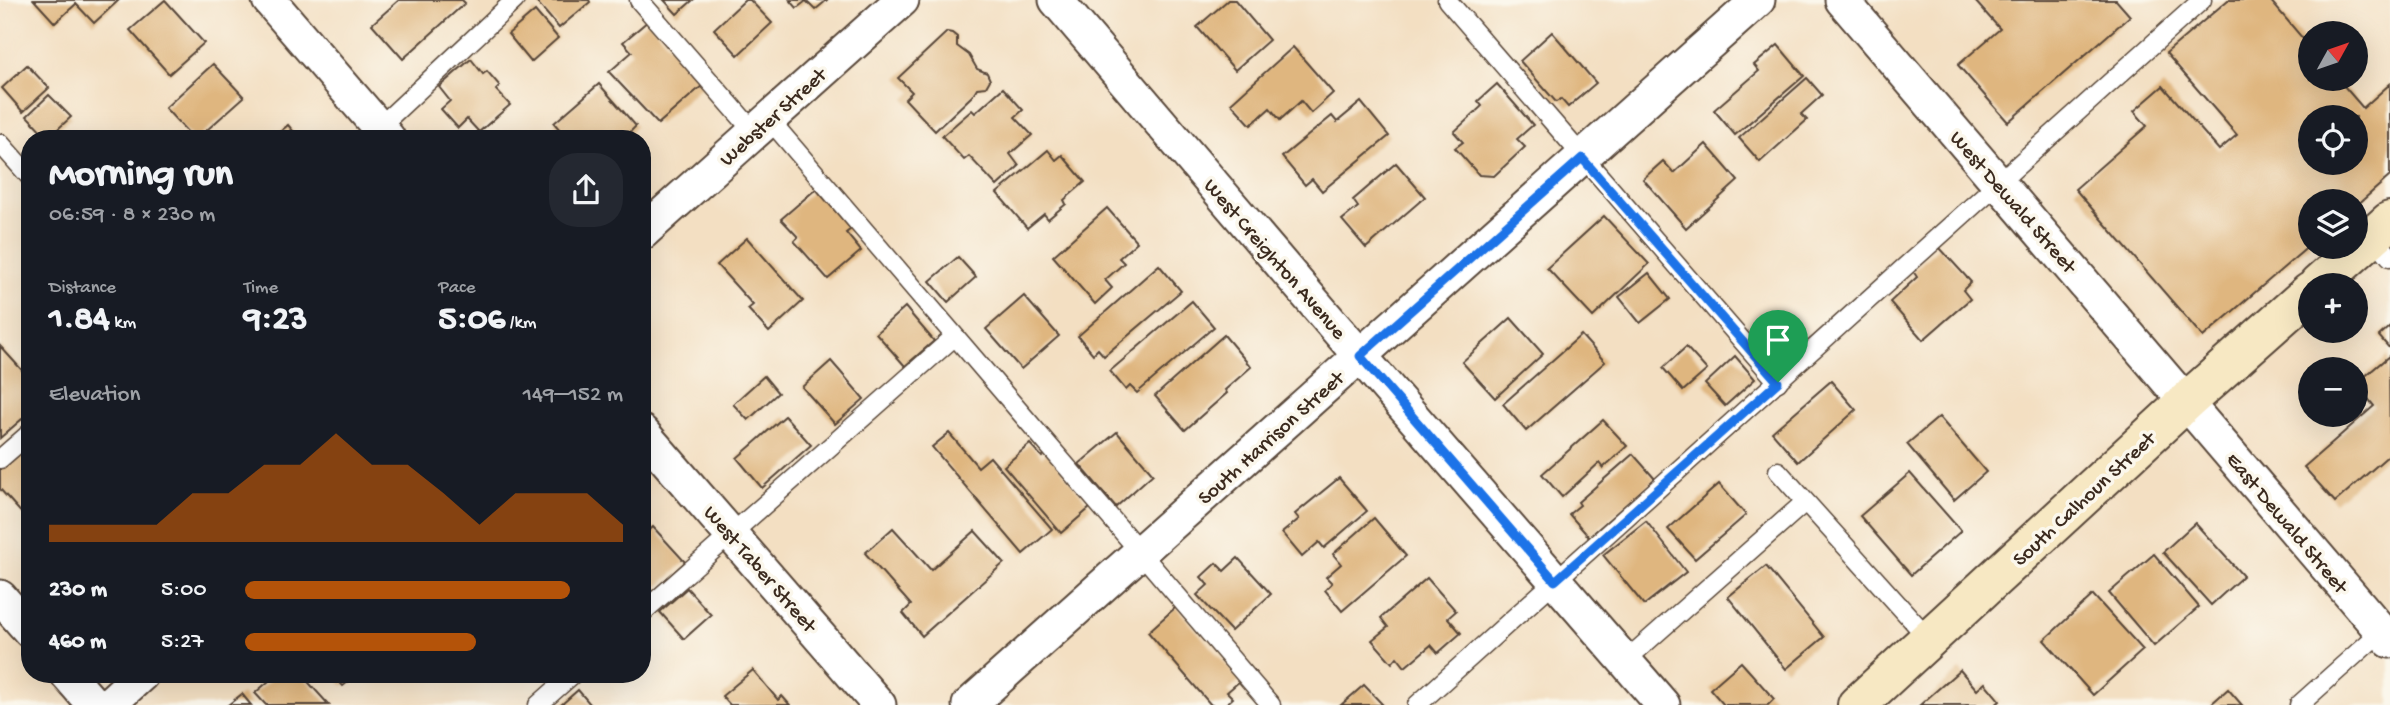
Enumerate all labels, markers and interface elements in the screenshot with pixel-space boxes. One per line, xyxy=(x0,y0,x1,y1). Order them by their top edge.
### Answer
north arrow xyxy=(2298,21,2368,91)
map controls xyxy=(2298,21,2368,427)
street label: Webster Street xyxy=(716,62,835,173)
button: locate xyxy=(2298,105,2368,175)
street label: West Dewald Street xyxy=(1943,127,2082,281)
button: share xyxy=(549,153,623,227)
text: Morning run xyxy=(49,154,233,198)
street label: West Creighton Avenue xyxy=(1197,175,1351,347)
button: layers xyxy=(2298,189,2368,259)
text: 06:59 · 8 × 230 m xyxy=(49,202,215,229)
button: + xyxy=(2298,273,2368,343)
text: Distance xyxy=(49,277,116,300)
text: Time xyxy=(244,277,278,300)
text: Pace xyxy=(438,277,476,300)
text: 1.84 xyxy=(49,300,110,341)
text: 9:23 xyxy=(244,300,308,341)
text: 5:06 xyxy=(438,300,505,341)
pin xyxy=(1748,310,1808,382)
text: km xyxy=(110,312,136,335)
text: /km xyxy=(505,312,536,335)
icon: arrive xyxy=(1759,321,1797,359)
button: − xyxy=(2298,357,2368,427)
street label: South Harrison Street xyxy=(1194,366,1352,512)
text: Elevation xyxy=(49,382,140,409)
text: 149–152 m xyxy=(523,382,623,409)
street label: South Calhoun Street xyxy=(2009,426,2164,573)
street label: East Dewald Street xyxy=(2219,449,2353,602)
street label: West Taber Street xyxy=(696,502,822,641)
text: 230 m xyxy=(49,577,107,604)
text: 5:00 xyxy=(161,577,206,604)
text: 460 m xyxy=(49,629,106,656)
text: 5:27 xyxy=(161,629,204,656)

